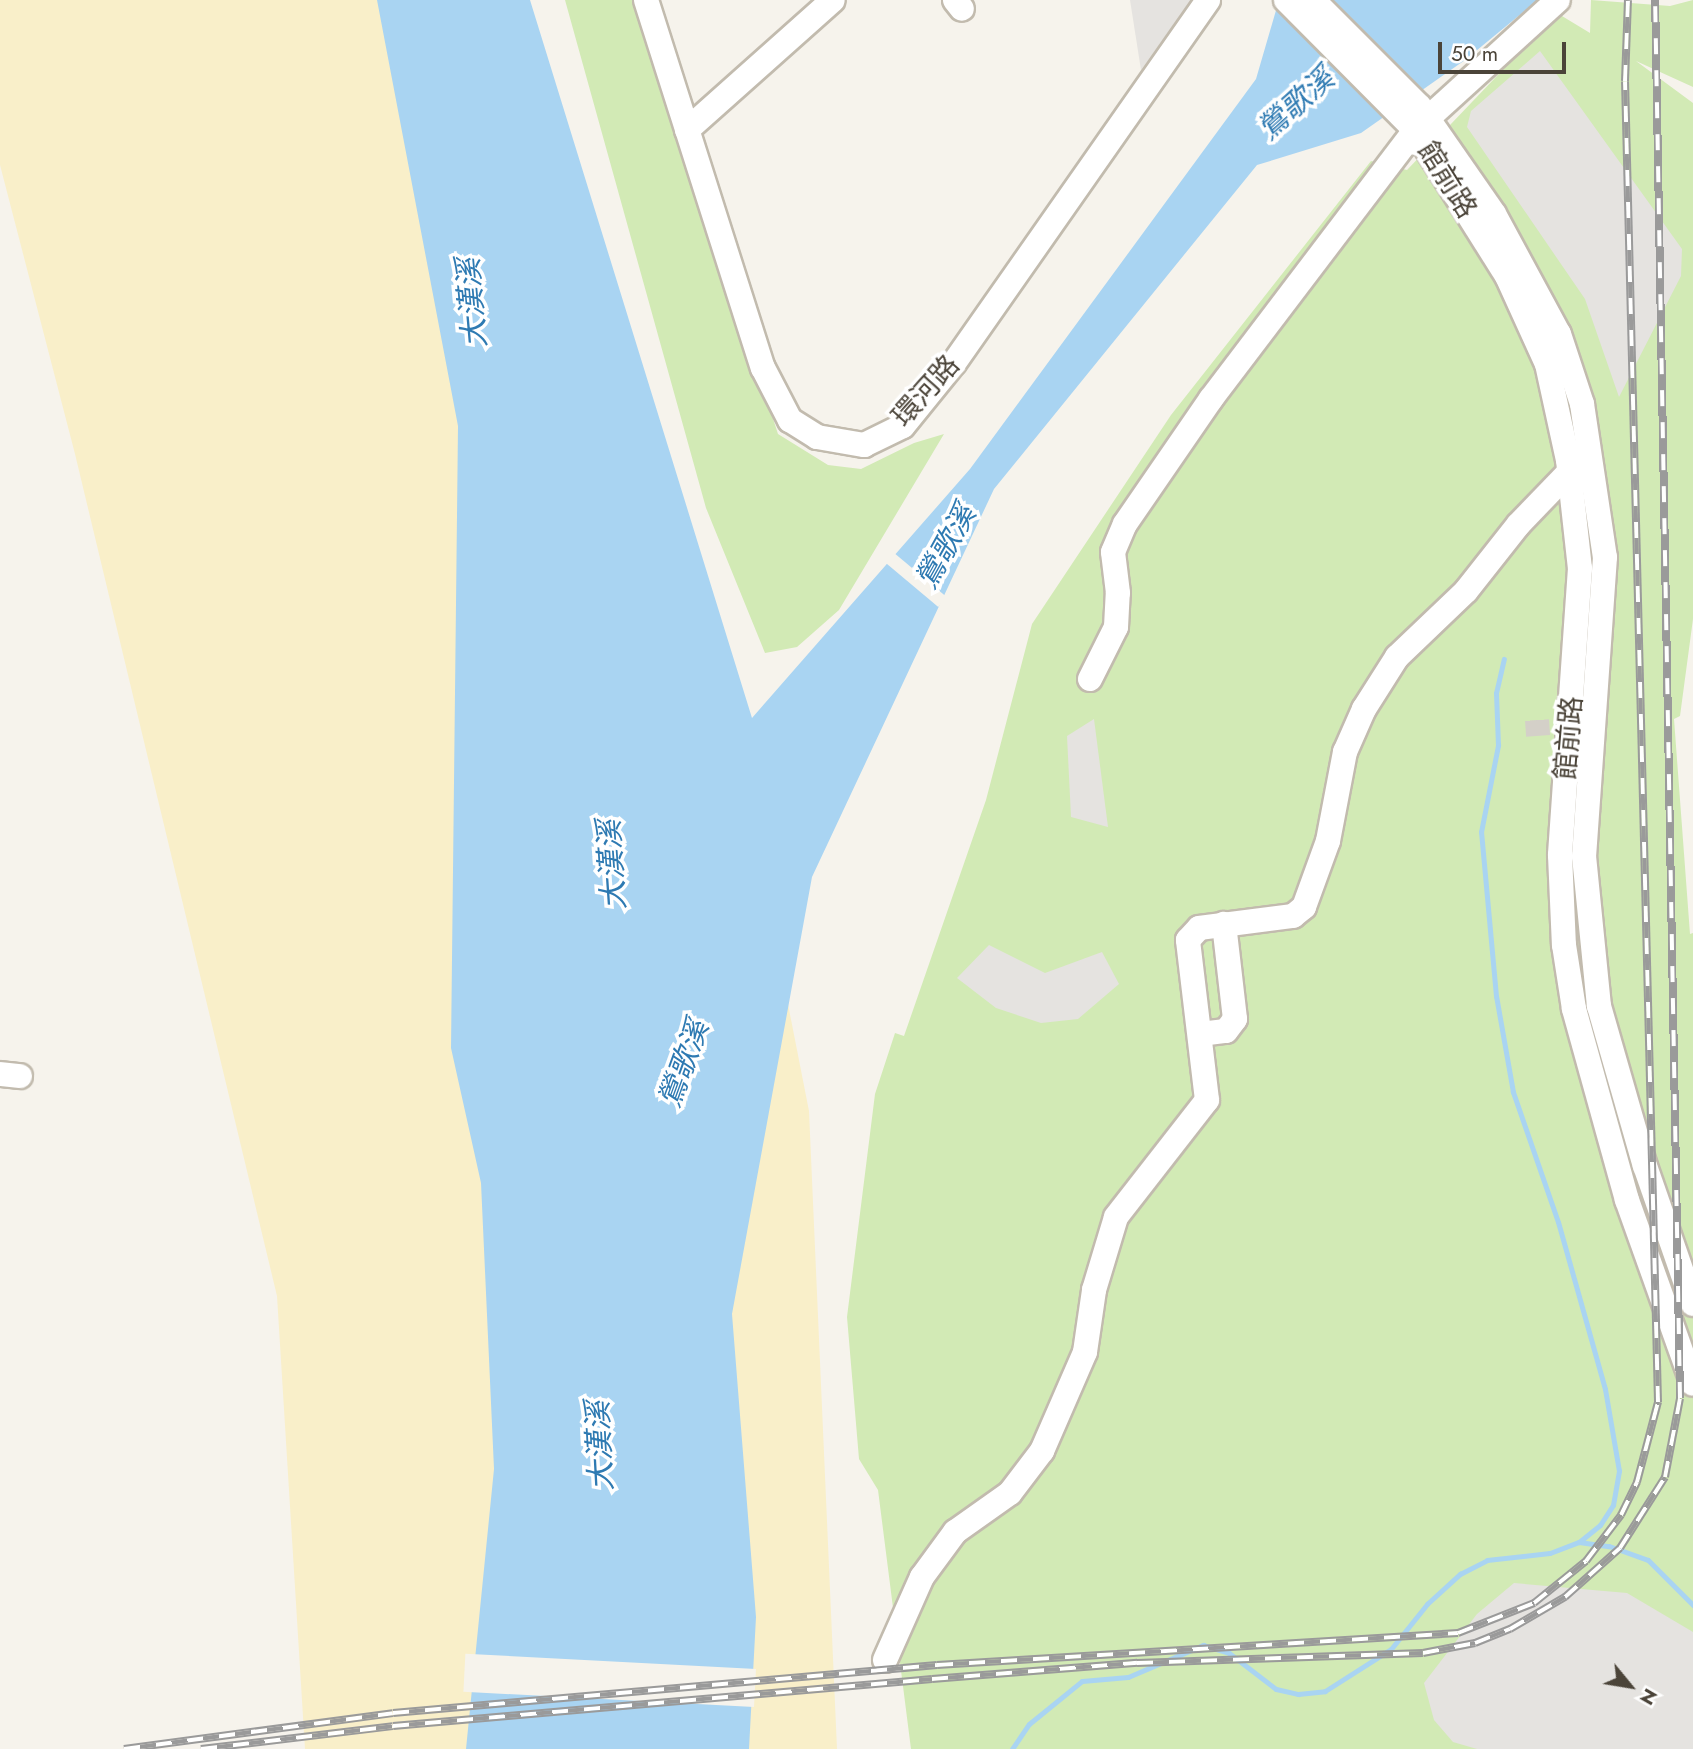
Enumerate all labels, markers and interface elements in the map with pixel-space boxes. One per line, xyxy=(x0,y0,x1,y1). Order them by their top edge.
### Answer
scale bar xyxy=(1441,28,1569,72)
text: 50 m xyxy=(1451,39,1498,69)
water label: 鶯歌溪 xyxy=(1251,61,1341,147)
street label: 館前路 xyxy=(1410,135,1484,225)
water label: 大漢溪 xyxy=(450,257,494,349)
street label: 環河路 xyxy=(885,349,967,433)
water label: 鶯歌溪 xyxy=(908,499,984,595)
street label: 館前路 xyxy=(1549,695,1589,781)
water label: 大漢溪 xyxy=(591,819,633,911)
water label: 鶯歌溪 xyxy=(652,1016,716,1112)
water label: 大漢溪 xyxy=(580,1400,620,1492)
north arrow xyxy=(1595,1651,1665,1721)
text: N xyxy=(1633,1683,1664,1710)

